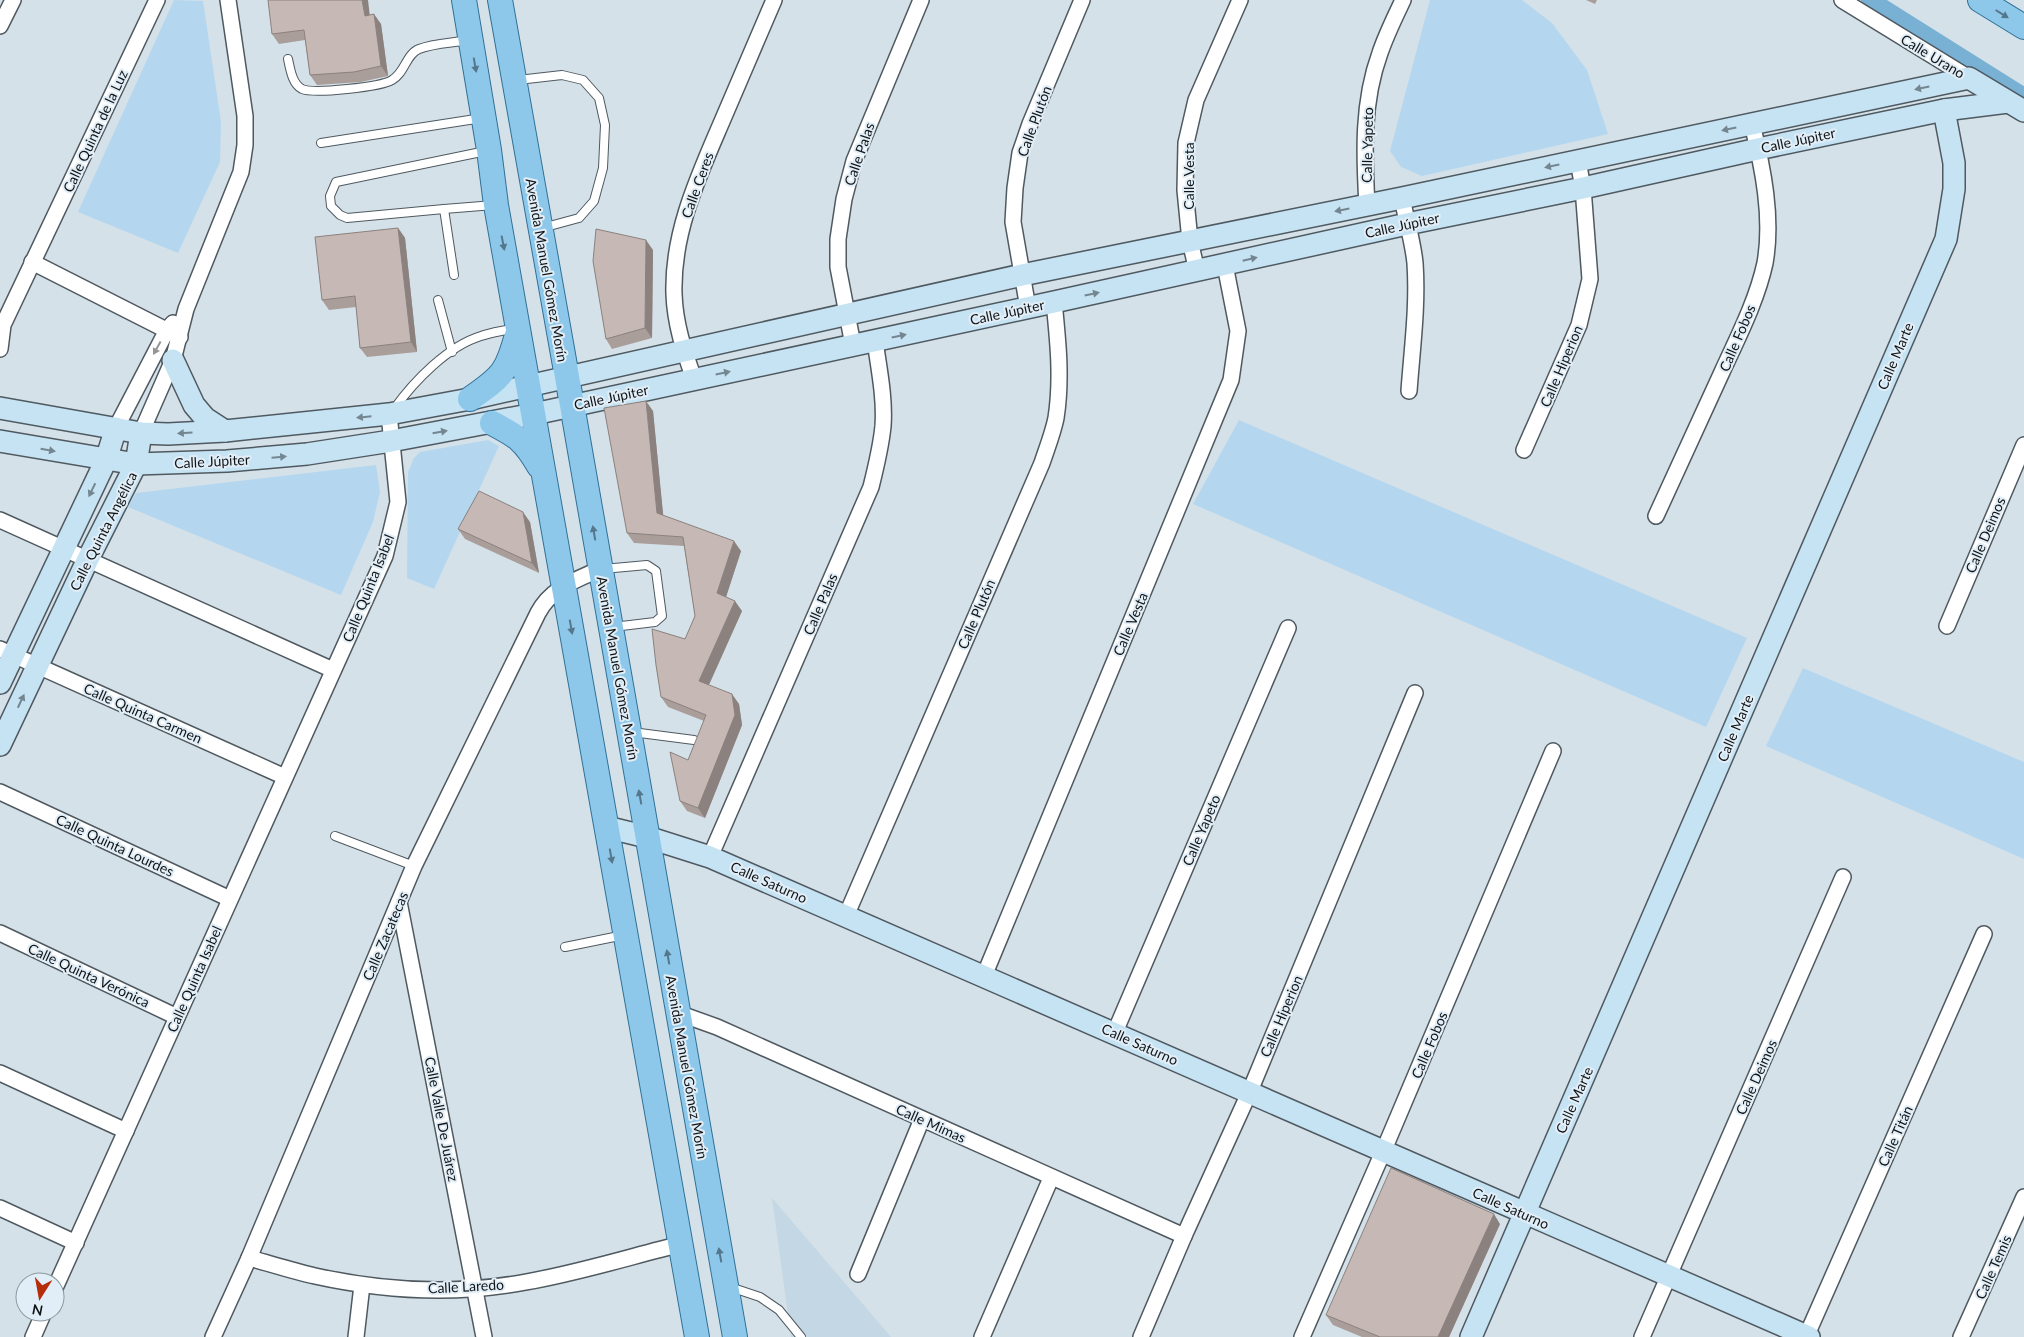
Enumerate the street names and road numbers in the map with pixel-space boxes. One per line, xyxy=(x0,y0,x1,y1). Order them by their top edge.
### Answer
street label: Calle Urano xyxy=(1898,30,1968,82)
street label: Calle Quinta de la Luz xyxy=(59,67,131,195)
street label: Calle Plutón xyxy=(1013,83,1055,159)
street label: Calle Yapeto xyxy=(1358,107,1376,183)
street label: Calle Palas xyxy=(840,120,878,188)
street label: Calle Júpiter xyxy=(1759,124,1837,156)
street label: Calle Vesta xyxy=(1180,142,1197,210)
street label: Calle Ceres xyxy=(677,150,717,220)
street label: Avenida Manuel Gómez Morín xyxy=(522,177,572,363)
street label: Calle Júpiter xyxy=(1363,209,1441,241)
street label: Calle Júpiter xyxy=(968,296,1046,328)
street label: Calle Fobos xyxy=(1715,302,1759,374)
street label: Calle Marte xyxy=(1873,320,1917,392)
street label: Calle Hiperion xyxy=(1536,323,1586,409)
street label: Calle Júpiter xyxy=(572,381,650,413)
street label: Calle Júpiter xyxy=(174,451,250,471)
street label: Calle Quinta Angélica xyxy=(66,469,140,593)
street label: Calle Deimos xyxy=(1961,495,2009,575)
street label: Calle Quinta Isabel xyxy=(339,532,397,644)
street label: Calle Palas xyxy=(799,571,841,637)
street label: Avenida Manuel Gómez Morín xyxy=(593,575,643,761)
street label: Calle Plutón xyxy=(954,577,998,651)
street label: Calle Vesta xyxy=(1109,590,1151,658)
street label: Calle Quinta Carmen xyxy=(81,679,205,747)
street label: Calle Marte xyxy=(1713,692,1757,764)
street label: Calle Yapeto xyxy=(1178,792,1224,868)
street label: Calle Quinta Lourdes xyxy=(53,810,177,880)
street label: Calle Saturno xyxy=(728,858,810,906)
street label: Calle Zacatecas xyxy=(359,889,411,983)
street label: Calle Quinta Isabel xyxy=(163,923,225,1035)
street label: Calle Quinta Verónica xyxy=(25,939,153,1011)
street label: Calle Hiperion xyxy=(1256,973,1306,1059)
street label: Avenida Manuel Gómez Morín xyxy=(662,974,712,1160)
street label: Calle Fobos xyxy=(1407,1009,1451,1081)
street label: Calle Saturno xyxy=(1099,1020,1181,1068)
street label: Calle Deimos xyxy=(1732,1037,1780,1117)
street label: Calle Valle De Juárez xyxy=(422,1055,462,1183)
street label: Calle Marte xyxy=(1552,1064,1596,1136)
street label: Calle Mimas xyxy=(893,1100,969,1146)
street label: Calle Titán xyxy=(1874,1103,1916,1169)
street label: Calle Saturno xyxy=(1470,1184,1552,1232)
street label: Calle Temis xyxy=(1971,1232,2015,1302)
street label: Calle Laredo xyxy=(428,1276,504,1296)

